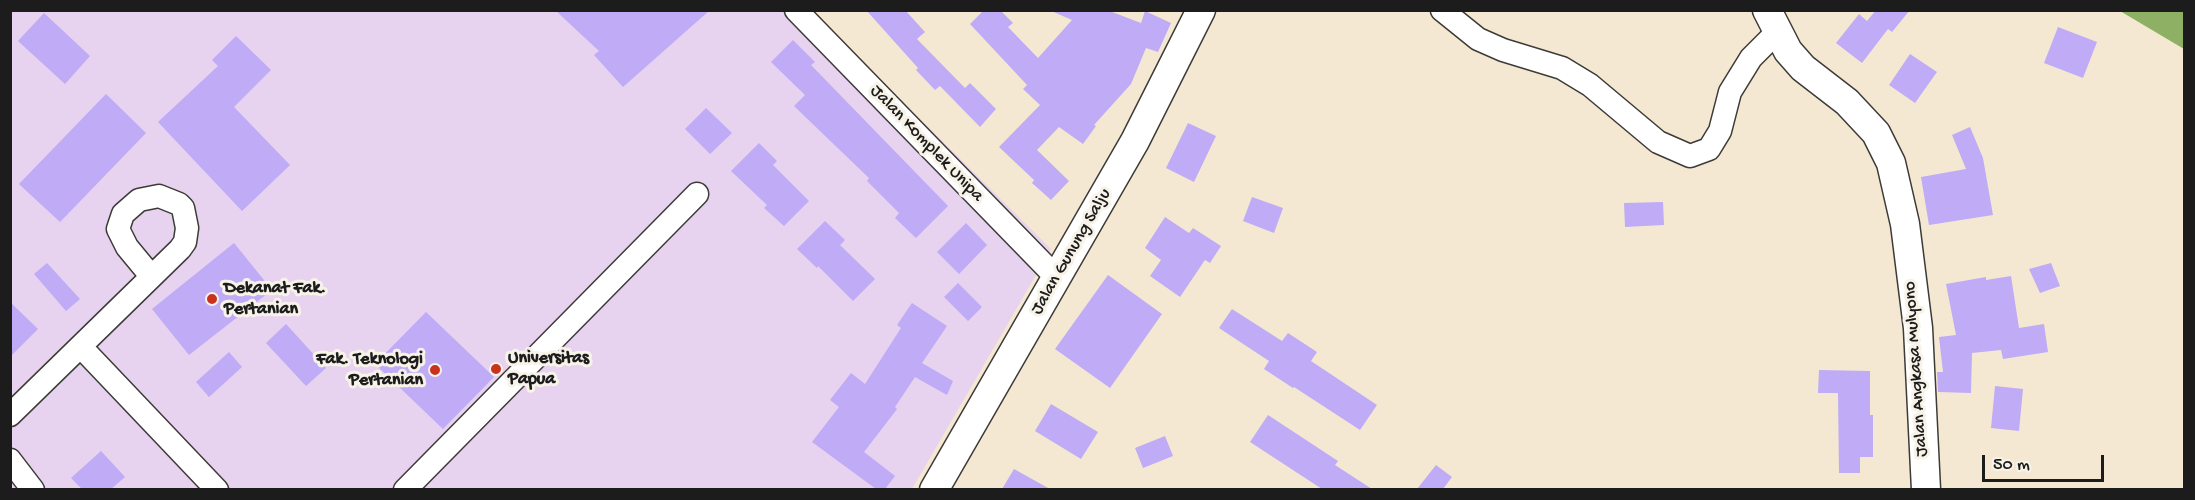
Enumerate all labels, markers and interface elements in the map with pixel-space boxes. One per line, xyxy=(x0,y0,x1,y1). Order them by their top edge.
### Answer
street label: Jalan Komplek Unipa xyxy=(865,81,987,207)
street label: Jalan Gunung Salju xyxy=(1027,185,1117,319)
place label: Dekanat Fak. Pertanian xyxy=(224,278,326,320)
street label: Jalan Angkasa Mulyono xyxy=(1900,281,1934,457)
marker: Dekanat Fak. Pertanian xyxy=(205,292,219,306)
place label: Universitas Papua xyxy=(508,348,589,391)
place label: Fak. Teknologi Pertanian xyxy=(316,349,423,392)
marker: Universitas Papua xyxy=(489,362,503,376)
marker: Fak. Teknologi Pertanian xyxy=(428,363,442,377)
scale bar xyxy=(1985,443,2106,481)
text: 50 m xyxy=(1993,455,2030,476)

